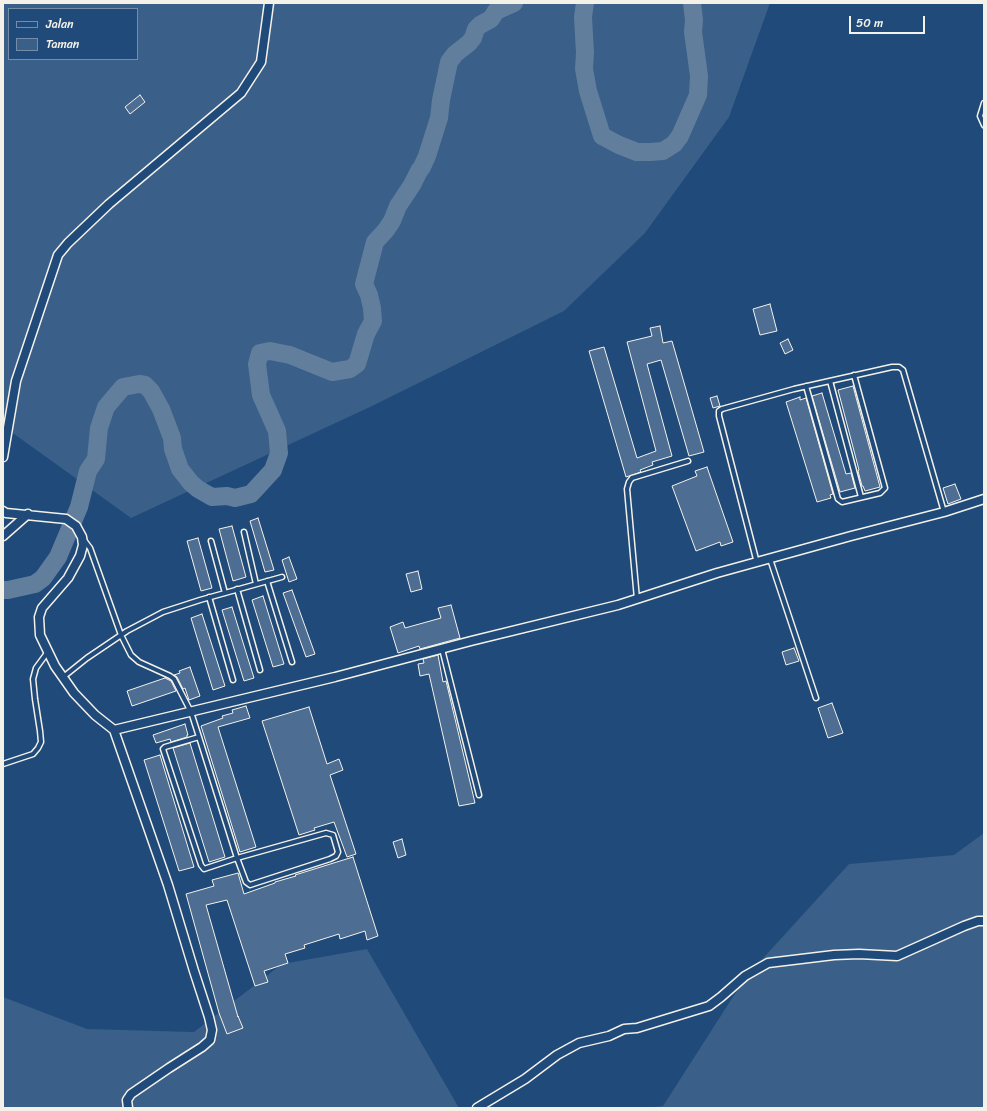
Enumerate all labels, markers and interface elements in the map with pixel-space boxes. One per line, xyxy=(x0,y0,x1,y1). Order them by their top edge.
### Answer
legend xyxy=(8,8,138,60)
scale bar xyxy=(851,8,927,34)
text: 50 m xyxy=(856,12,883,34)
text: Jalan xyxy=(46,13,74,35)
text: Taman xyxy=(46,33,79,55)

